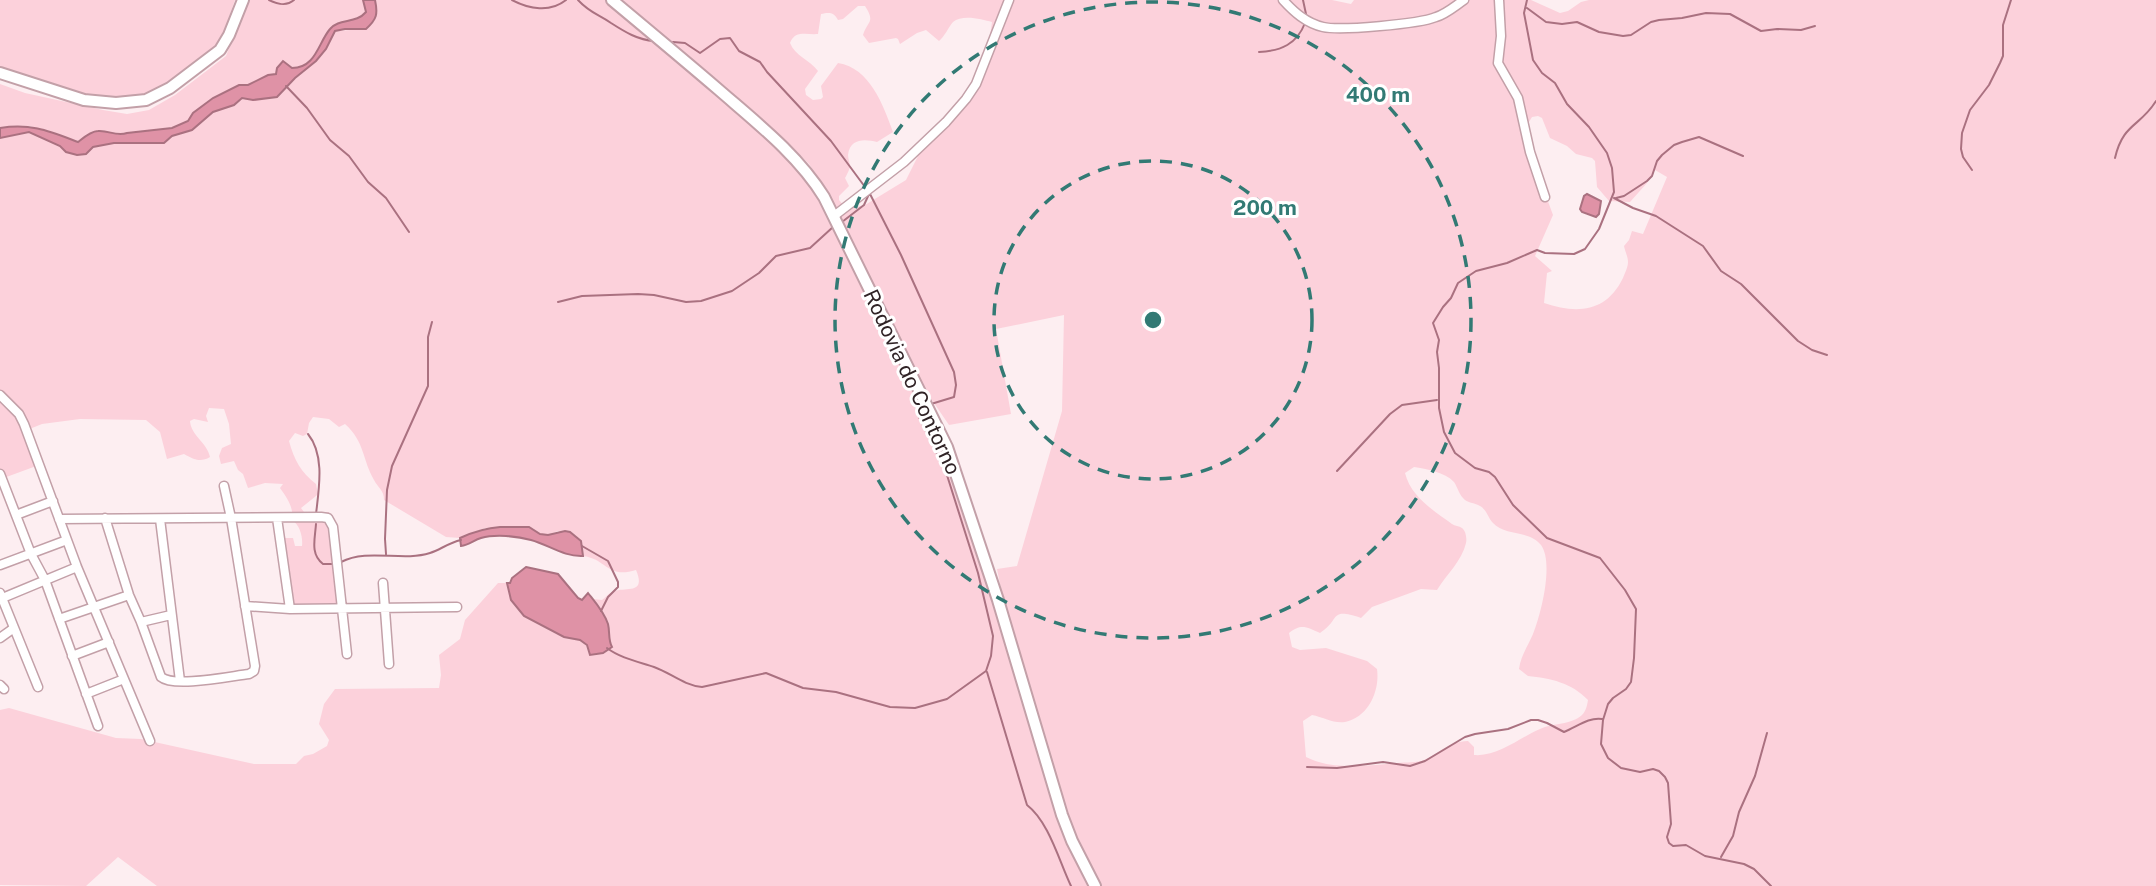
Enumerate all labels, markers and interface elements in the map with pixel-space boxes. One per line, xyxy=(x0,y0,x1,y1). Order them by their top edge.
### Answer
text: 400 m xyxy=(1346,82,1410,107)
text: 200 m xyxy=(1233,195,1297,220)
street label: Rodovia do Contorno xyxy=(859,285,966,478)
centre of rings xyxy=(1141,308,1165,332)

